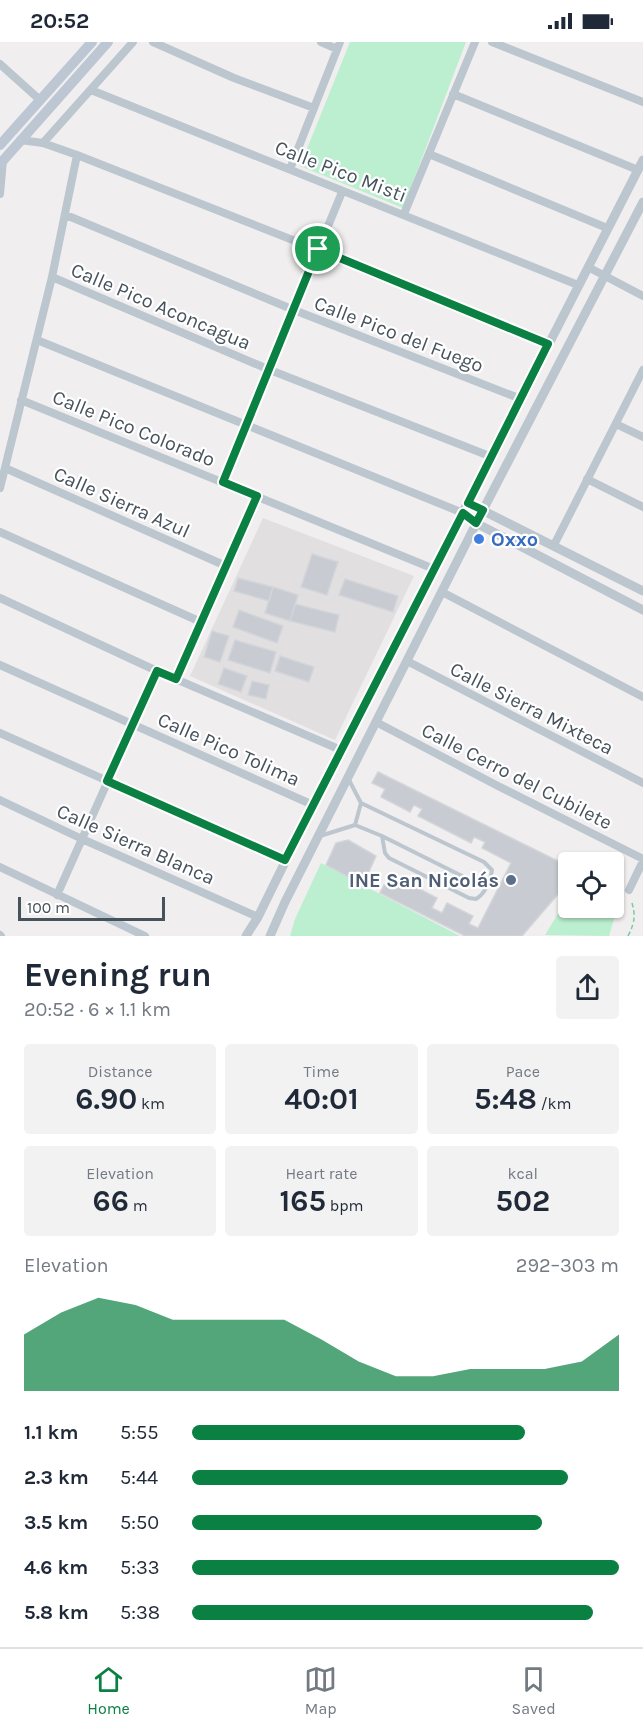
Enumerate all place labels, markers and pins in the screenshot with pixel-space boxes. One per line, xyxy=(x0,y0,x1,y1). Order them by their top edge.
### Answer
pin xyxy=(292,223,343,274)
place label: Oxxo xyxy=(491,528,538,551)
marker: Oxxo xyxy=(472,532,486,546)
place label: INE San Nicolás xyxy=(349,869,499,892)
marker: INE San Nicolás xyxy=(504,873,518,887)

